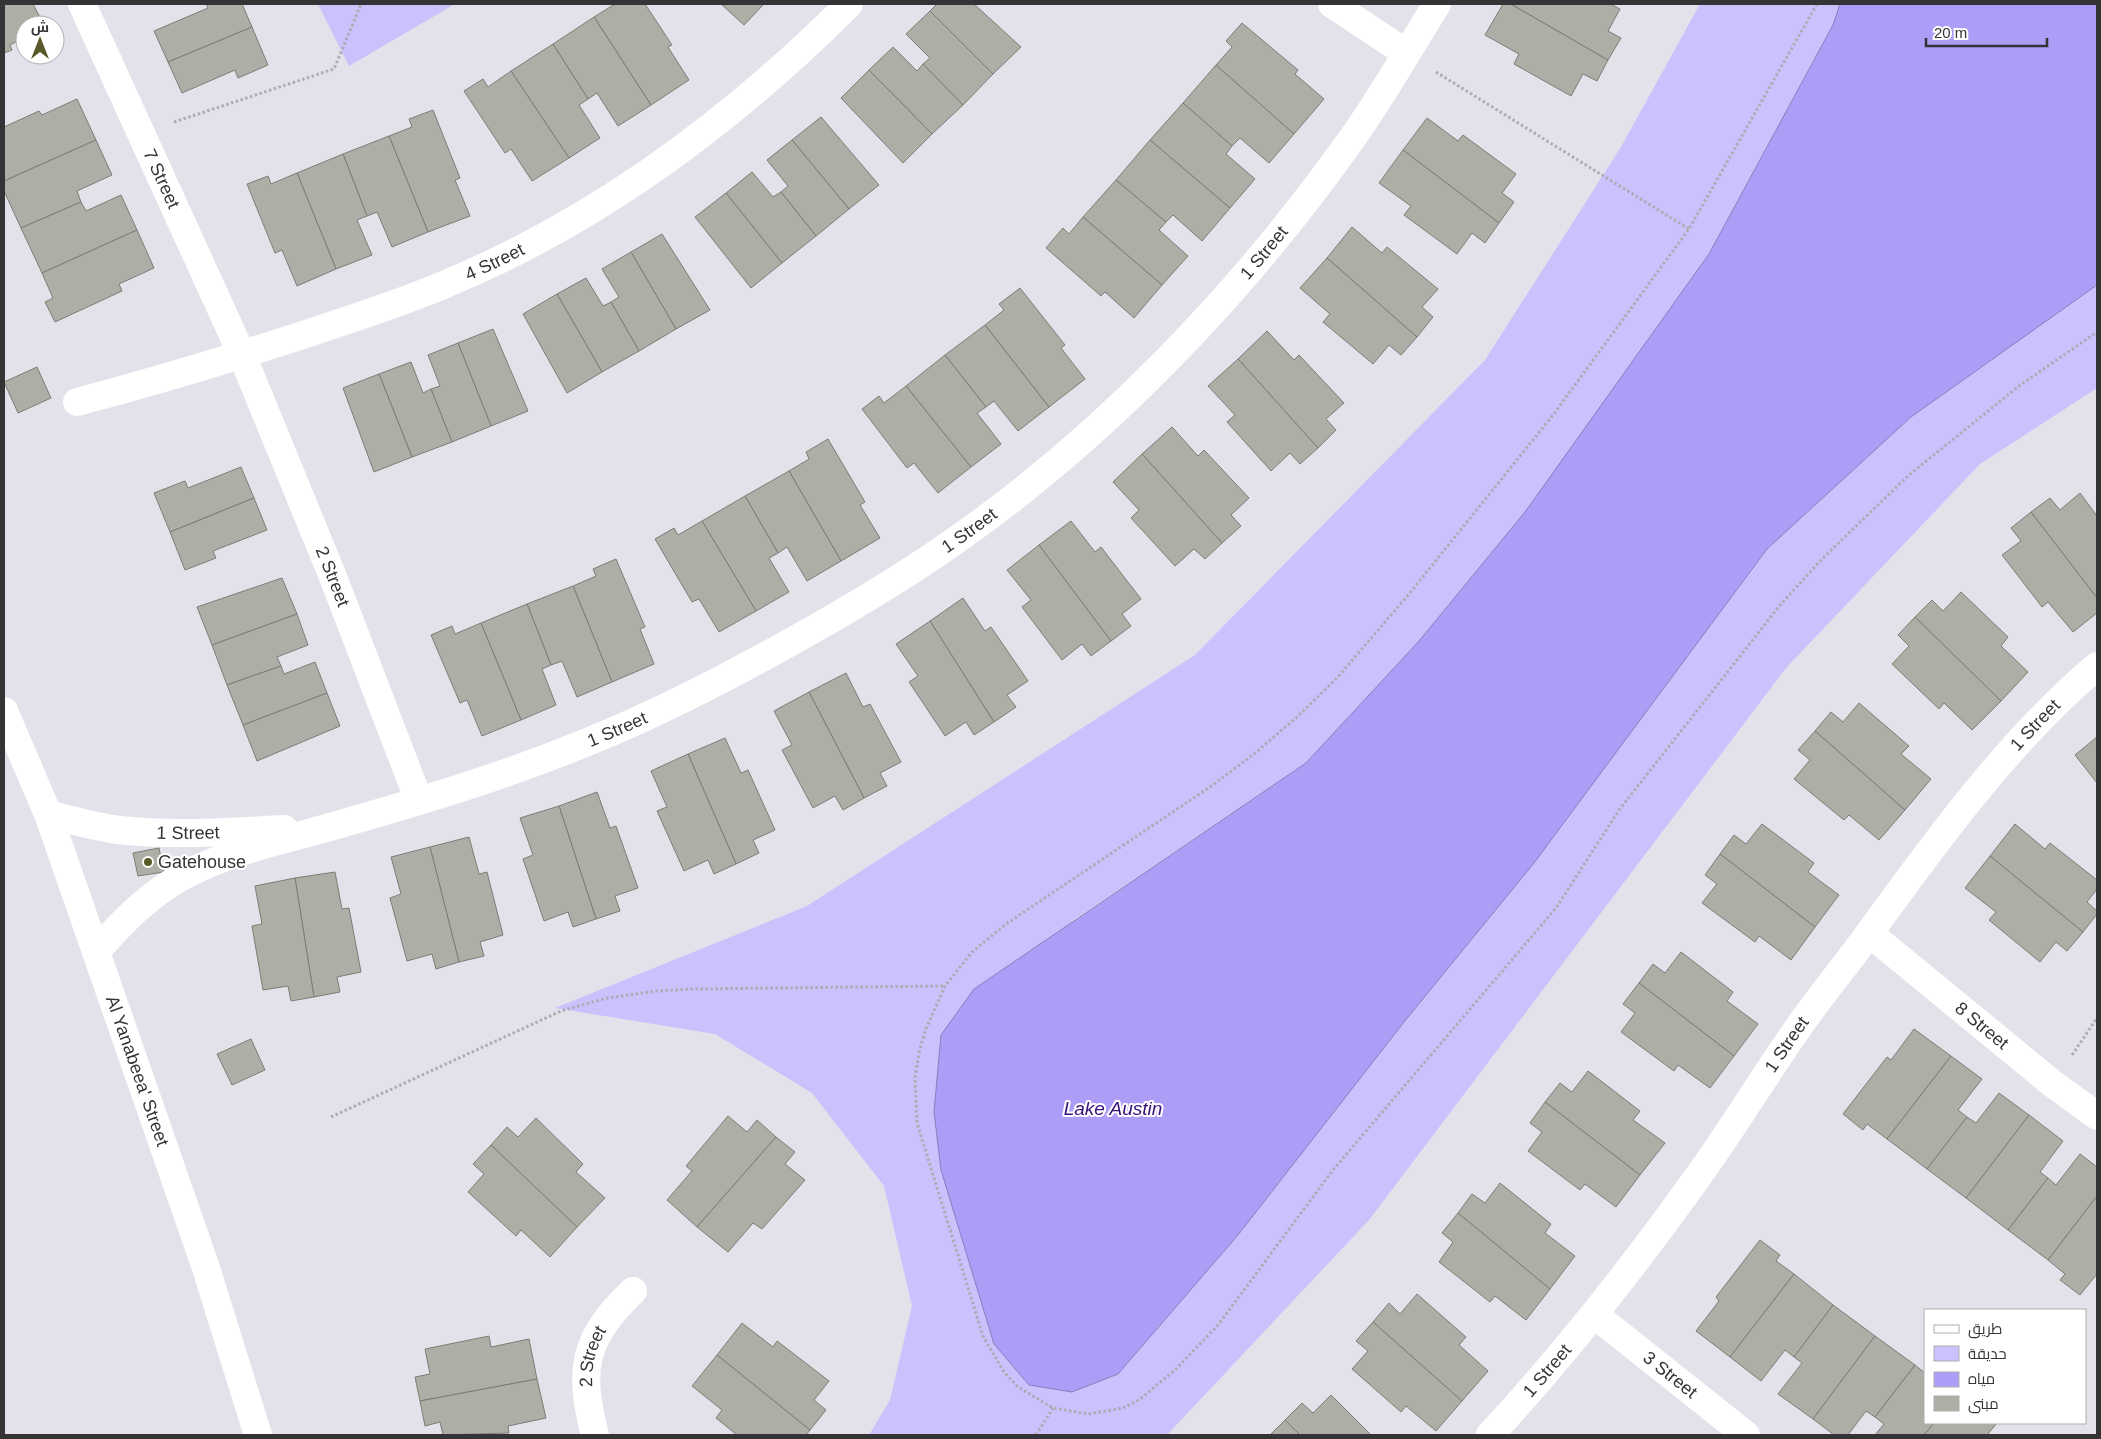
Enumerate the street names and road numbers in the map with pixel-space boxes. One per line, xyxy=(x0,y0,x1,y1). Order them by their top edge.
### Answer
street label: 7 Street xyxy=(139,146,184,212)
street label: 1 Street xyxy=(1236,222,1292,283)
street label: 4 Street xyxy=(462,239,528,284)
street label: 1 Street xyxy=(938,504,1001,557)
street label: 2 Street xyxy=(312,543,353,609)
street label: 1 Street xyxy=(2006,695,2064,755)
street label: 1 Street xyxy=(584,708,650,751)
street label: 1 Street xyxy=(156,822,220,843)
street label: Al Yanabeea' Street xyxy=(102,993,173,1149)
street label: 8 Street xyxy=(1951,998,2013,1053)
street label: 1 Street xyxy=(1761,1013,1813,1076)
street label: 2 Street xyxy=(576,1322,610,1387)
street label: 1 Street xyxy=(1519,1340,1575,1401)
street label: 3 Street xyxy=(1639,1347,1701,1402)

